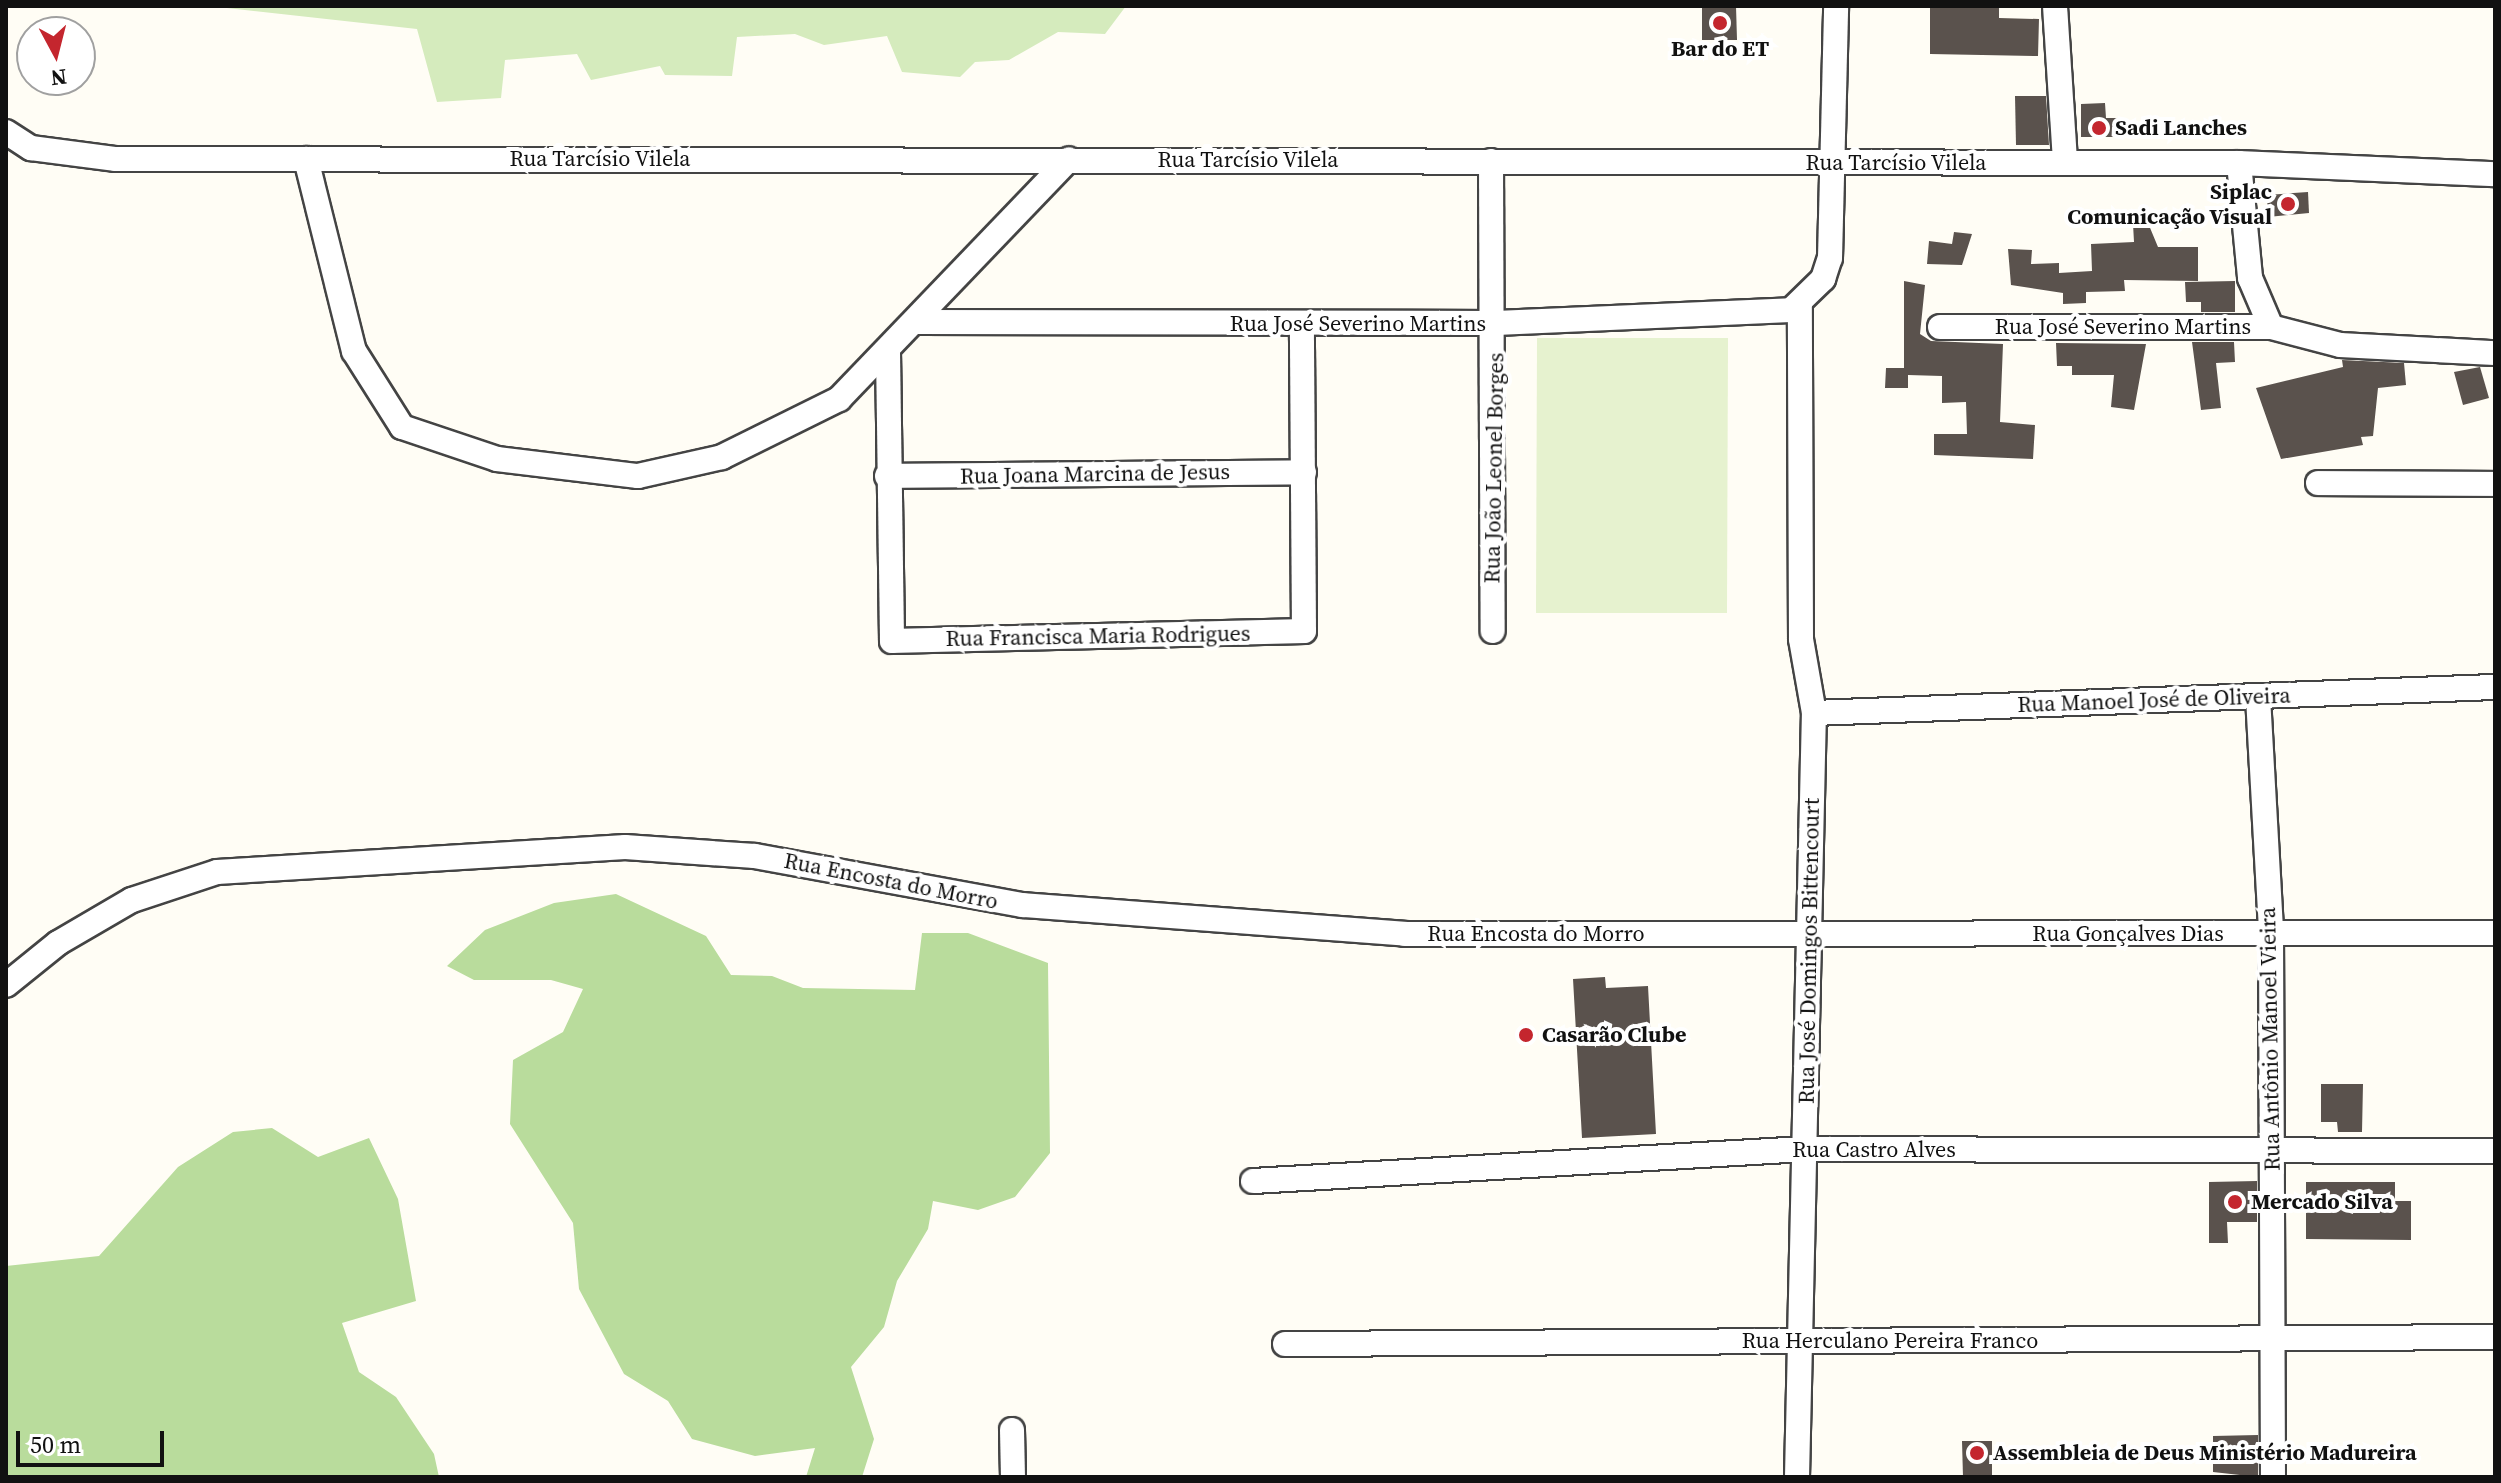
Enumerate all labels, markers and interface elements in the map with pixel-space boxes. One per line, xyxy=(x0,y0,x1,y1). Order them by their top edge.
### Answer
marker: Bar do ET xyxy=(1711,14,1729,32)
north arrow xyxy=(16,16,96,96)
place label: Bar do ET xyxy=(1671,36,1769,62)
text: N xyxy=(49,62,68,94)
place label: Sadi Lanches xyxy=(2115,115,2247,141)
marker: Sadi Lanches xyxy=(2090,119,2108,137)
street label: Rua Tarcísio Vilela xyxy=(509,146,691,172)
street label: Rua Tarcísio Vilela xyxy=(1157,147,1339,173)
street label: Rua Tarcísio Vilela xyxy=(1805,150,1987,176)
place label: Siplac Comunicação Visual xyxy=(2067,178,2272,230)
marker: Siplac Comunicação Visual xyxy=(2279,195,2297,213)
street label: Rua José Severino Martins xyxy=(1230,311,1486,337)
street label: Rua José Severino Martins xyxy=(1995,314,2251,340)
street label: Rua João Leonel Borges xyxy=(1479,352,1509,584)
street label: Rua Joana Marcina de Jesus xyxy=(960,458,1230,490)
street label: Rua Francisca Maria Rodrigues xyxy=(945,620,1251,652)
street label: Rua Manoel José de Oliveira xyxy=(2017,682,2291,718)
street label: Rua José Domingos Bittencourt xyxy=(1793,798,1825,1104)
street label: Rua Encosta do Morro xyxy=(782,847,1000,915)
street label: Rua Antônio Manoel Vieira xyxy=(2254,906,2286,1172)
street label: Rua Encosta do Morro xyxy=(1427,921,1645,947)
street label: Rua Gonçalves Dias xyxy=(2032,921,2224,947)
place label: Casarão Clube xyxy=(1542,1022,1686,1048)
marker: Casarão Clube xyxy=(1517,1026,1535,1044)
street label: Rua Castro Alves xyxy=(1792,1137,1956,1163)
place label: Mercado Silva xyxy=(2251,1189,2393,1215)
marker: Mercado Silva xyxy=(2226,1193,2244,1211)
street label: Rua Herculano Pereira Franco xyxy=(1742,1328,2038,1354)
scale bar xyxy=(20,1415,168,1465)
text: 50 m xyxy=(30,1428,81,1461)
place label: Assembleia de Deus Ministério Madureira xyxy=(1993,1440,2417,1466)
marker: Assembleia de Deus Ministério Madureira xyxy=(1968,1444,1986,1462)

